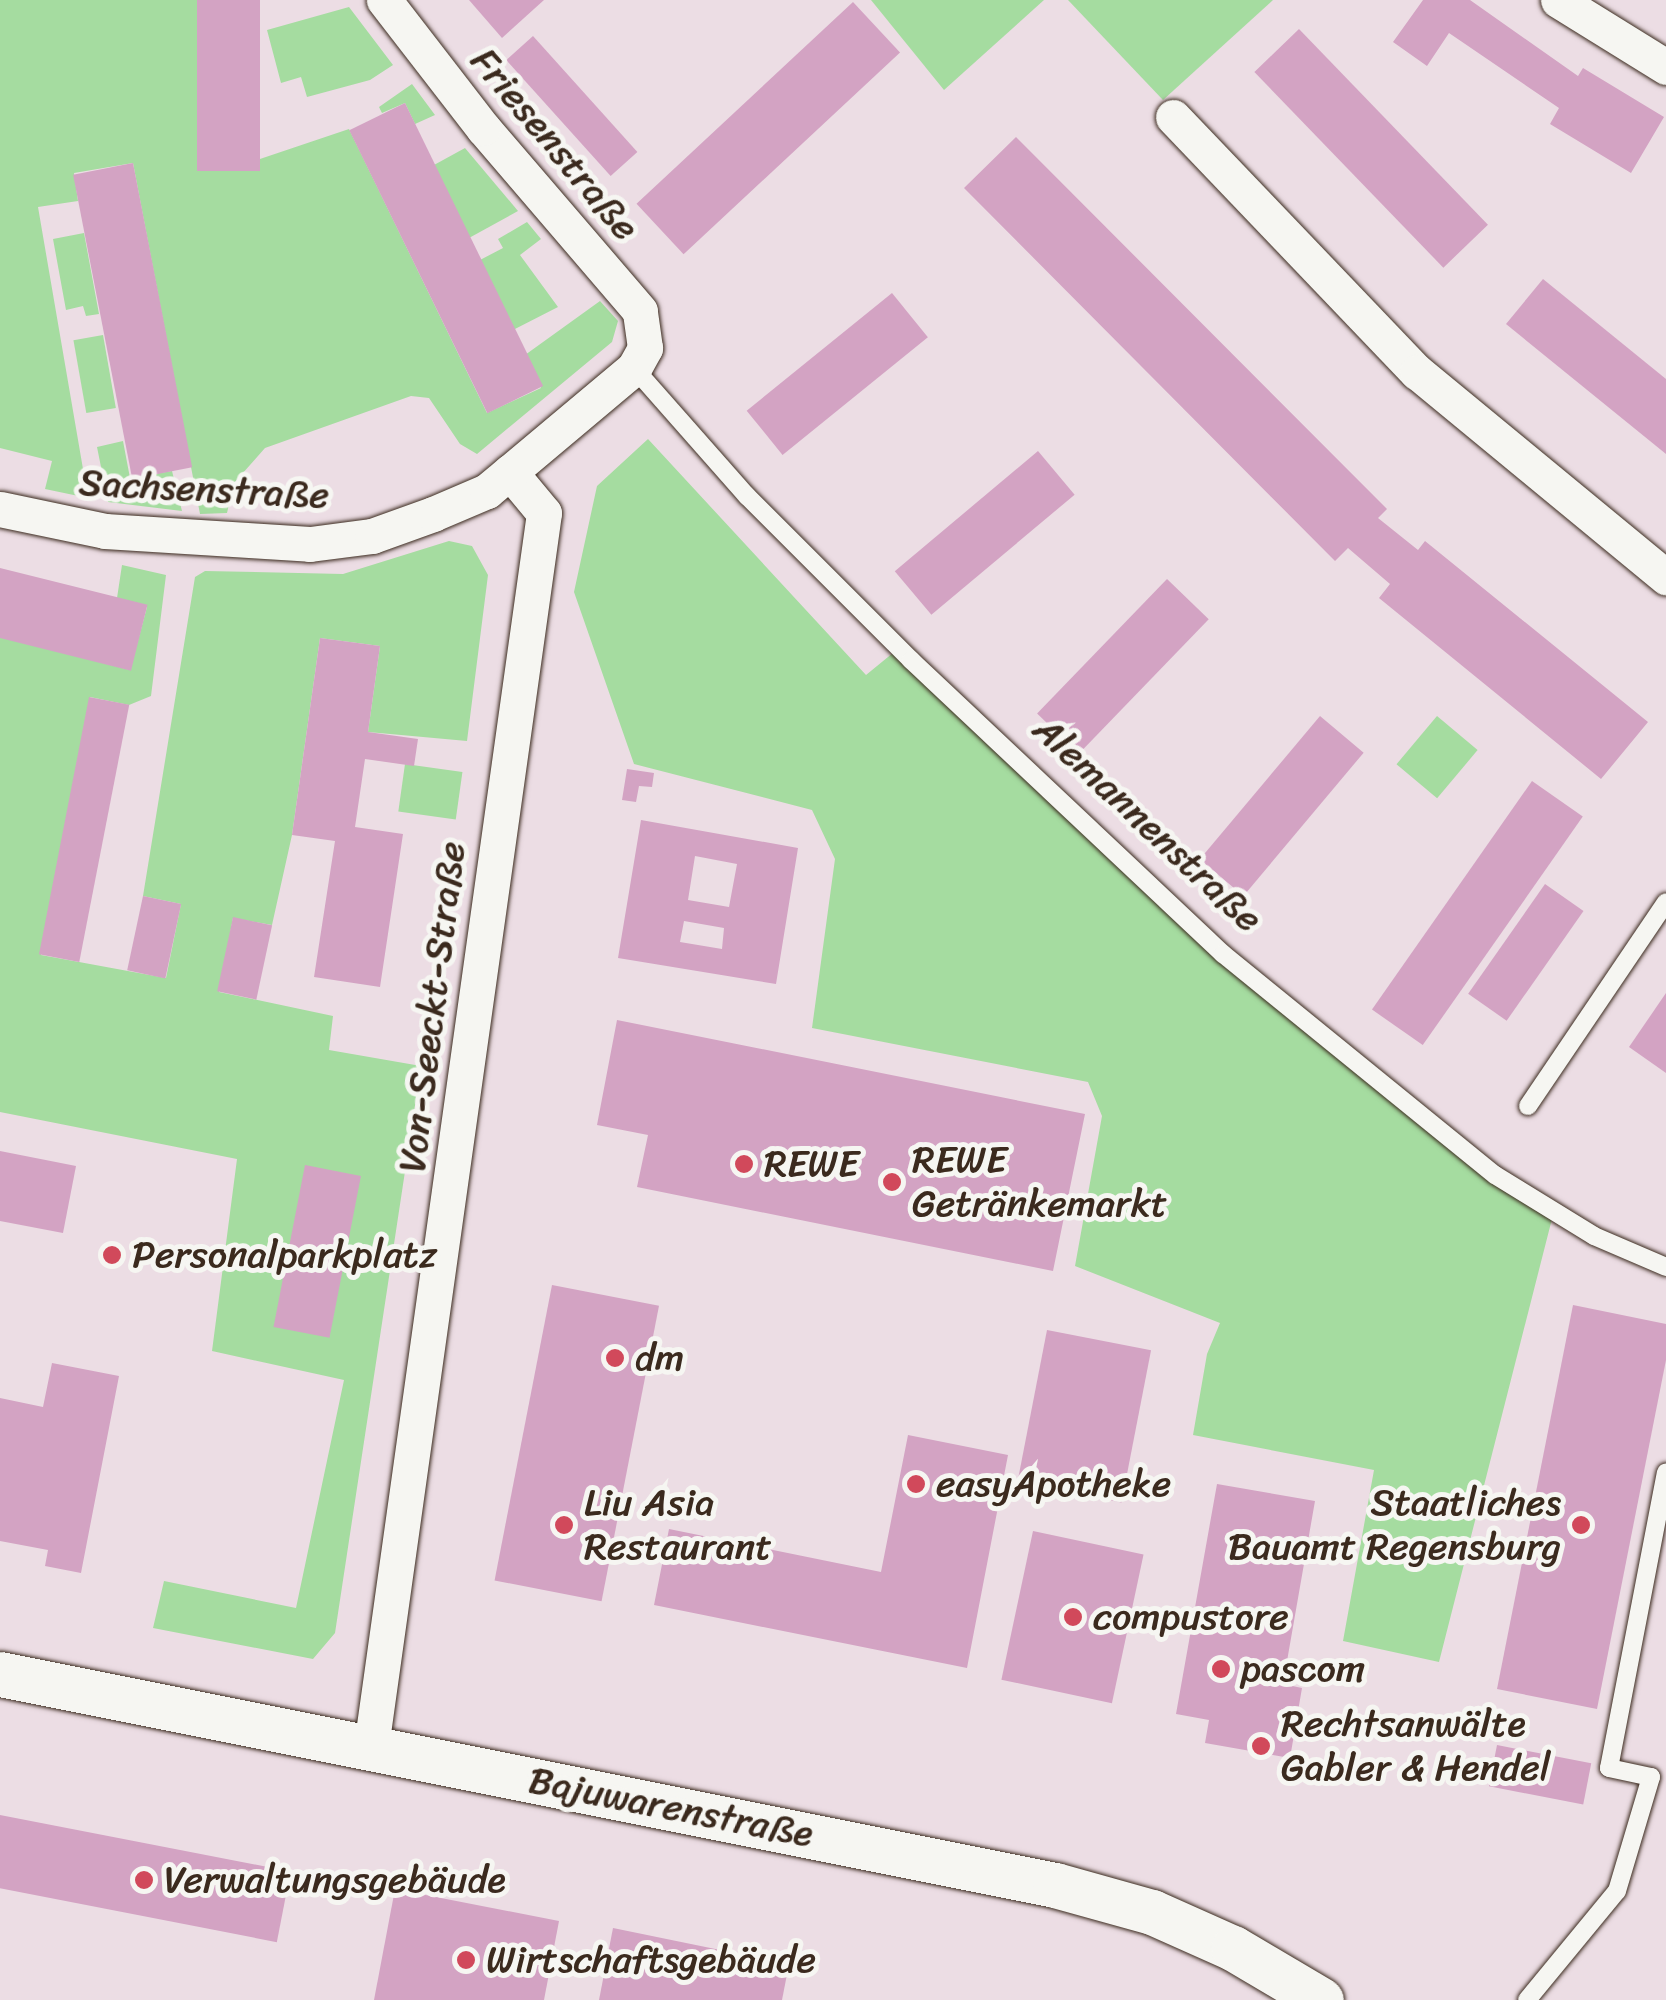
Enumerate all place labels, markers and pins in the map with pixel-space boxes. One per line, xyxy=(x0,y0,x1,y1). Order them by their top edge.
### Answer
place label: REWE Getränkemarkt xyxy=(912,1137,1167,1226)
place label: REWE xyxy=(764,1141,859,1187)
marker: REWE xyxy=(733,1153,755,1175)
marker: REWE Getränkemarkt xyxy=(881,1171,903,1193)
place label: Personalparkplatz xyxy=(132,1232,437,1278)
marker: Personalparkplatz xyxy=(101,1244,123,1266)
place label: dm xyxy=(635,1335,684,1381)
marker: dm xyxy=(604,1347,626,1369)
place label: easyApotheke xyxy=(936,1461,1171,1507)
marker: easyApotheke xyxy=(905,1473,927,1495)
place label: Liu Asia Restaurant xyxy=(584,1480,772,1570)
place label: Staatliches Bauamt Regensburg xyxy=(1229,1480,1561,1570)
marker: Liu Asia Restaurant xyxy=(553,1514,575,1536)
marker: Staatliches Bauamt Regensburg xyxy=(1570,1514,1592,1536)
place label: compustore xyxy=(1093,1594,1289,1640)
marker: compustore xyxy=(1062,1606,1084,1628)
place label: pascom xyxy=(1241,1646,1365,1692)
marker: pascom xyxy=(1210,1658,1232,1680)
place label: Rechtsanwälte Gabler & Hendel xyxy=(1281,1701,1552,1790)
marker: Rechtsanwälte Gabler & Hendel xyxy=(1250,1735,1272,1757)
place label: Verwaltungsgebäude xyxy=(164,1857,506,1903)
marker: Verwaltungsgebäude xyxy=(133,1869,155,1891)
place label: Wirtschaftsgebäude xyxy=(486,1937,816,1983)
marker: Wirtschaftsgebäude xyxy=(455,1949,477,1971)

